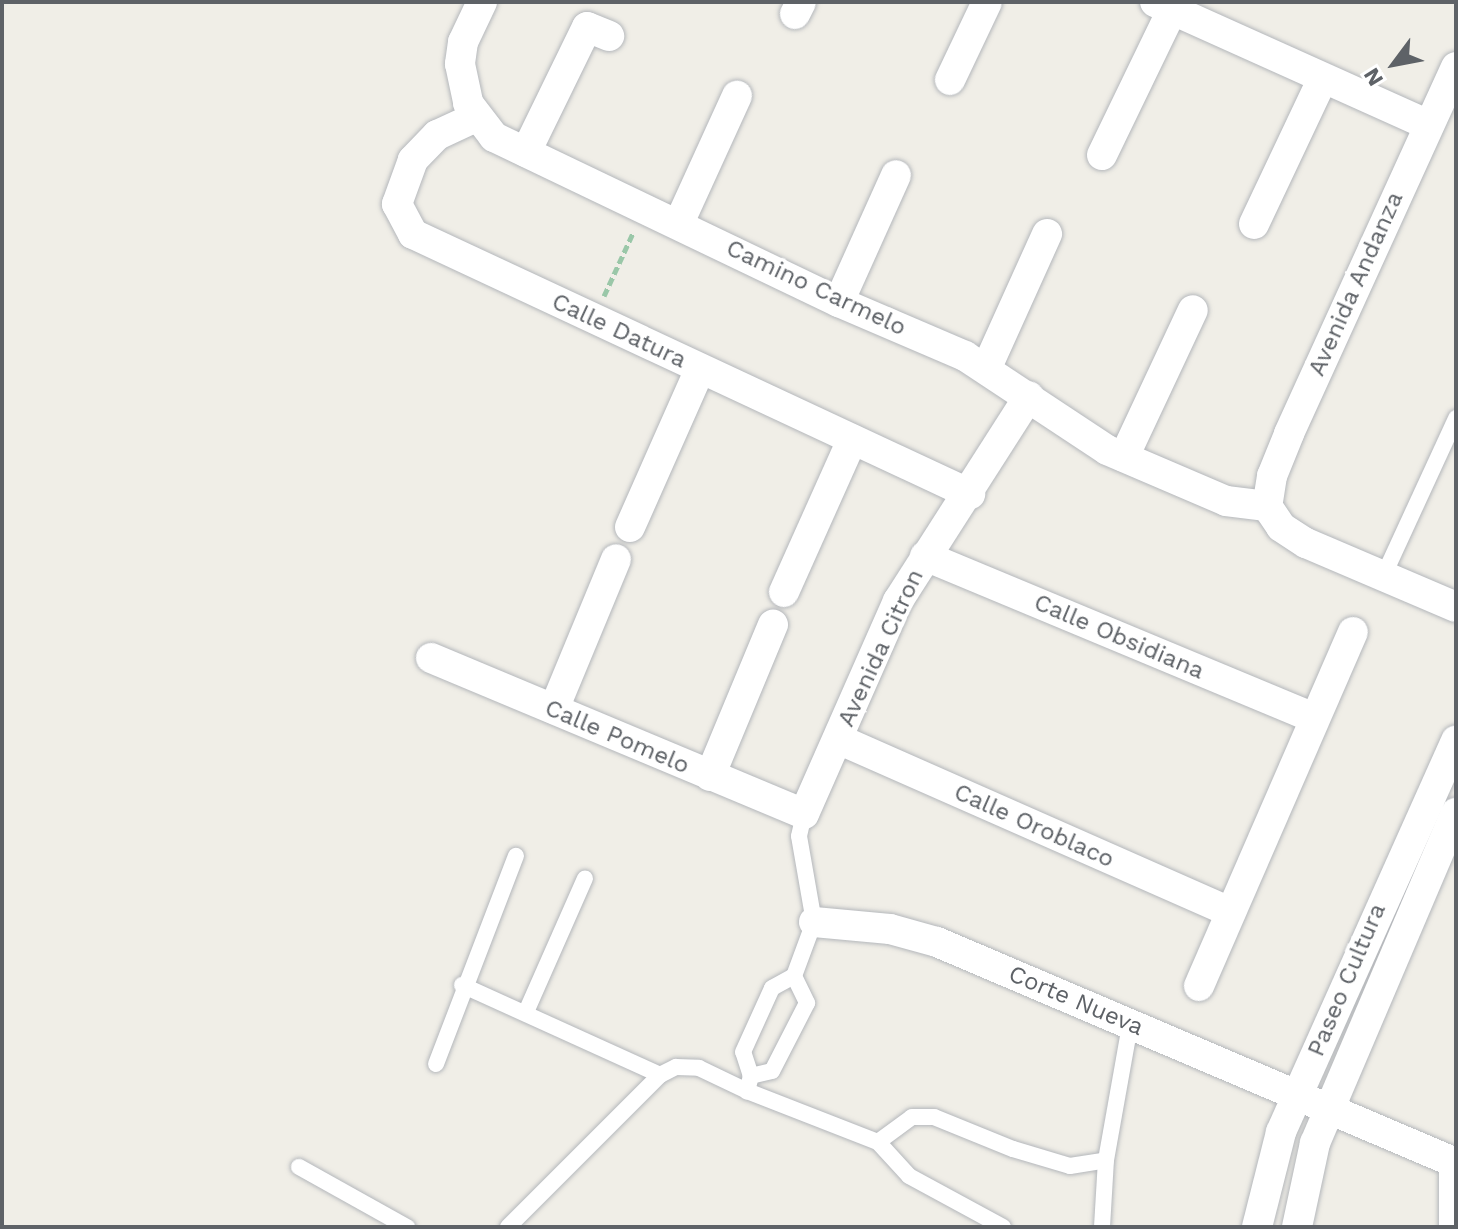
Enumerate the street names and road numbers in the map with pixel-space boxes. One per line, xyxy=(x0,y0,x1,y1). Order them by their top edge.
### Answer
street label: Avenida Andanza xyxy=(1302,187,1410,381)
street label: Camino Carmelo xyxy=(722,234,910,342)
street label: Calle Datura xyxy=(547,287,691,375)
street label: Avenida Citron xyxy=(832,564,930,732)
street label: Calle Obsidiana xyxy=(1030,588,1208,686)
street label: Calle Pomelo xyxy=(540,694,694,780)
street label: Calle Oroblaco xyxy=(949,778,1119,874)
street label: Paseo Cultura xyxy=(1302,899,1392,1061)
street label: Corte Nueva xyxy=(1004,960,1148,1042)

